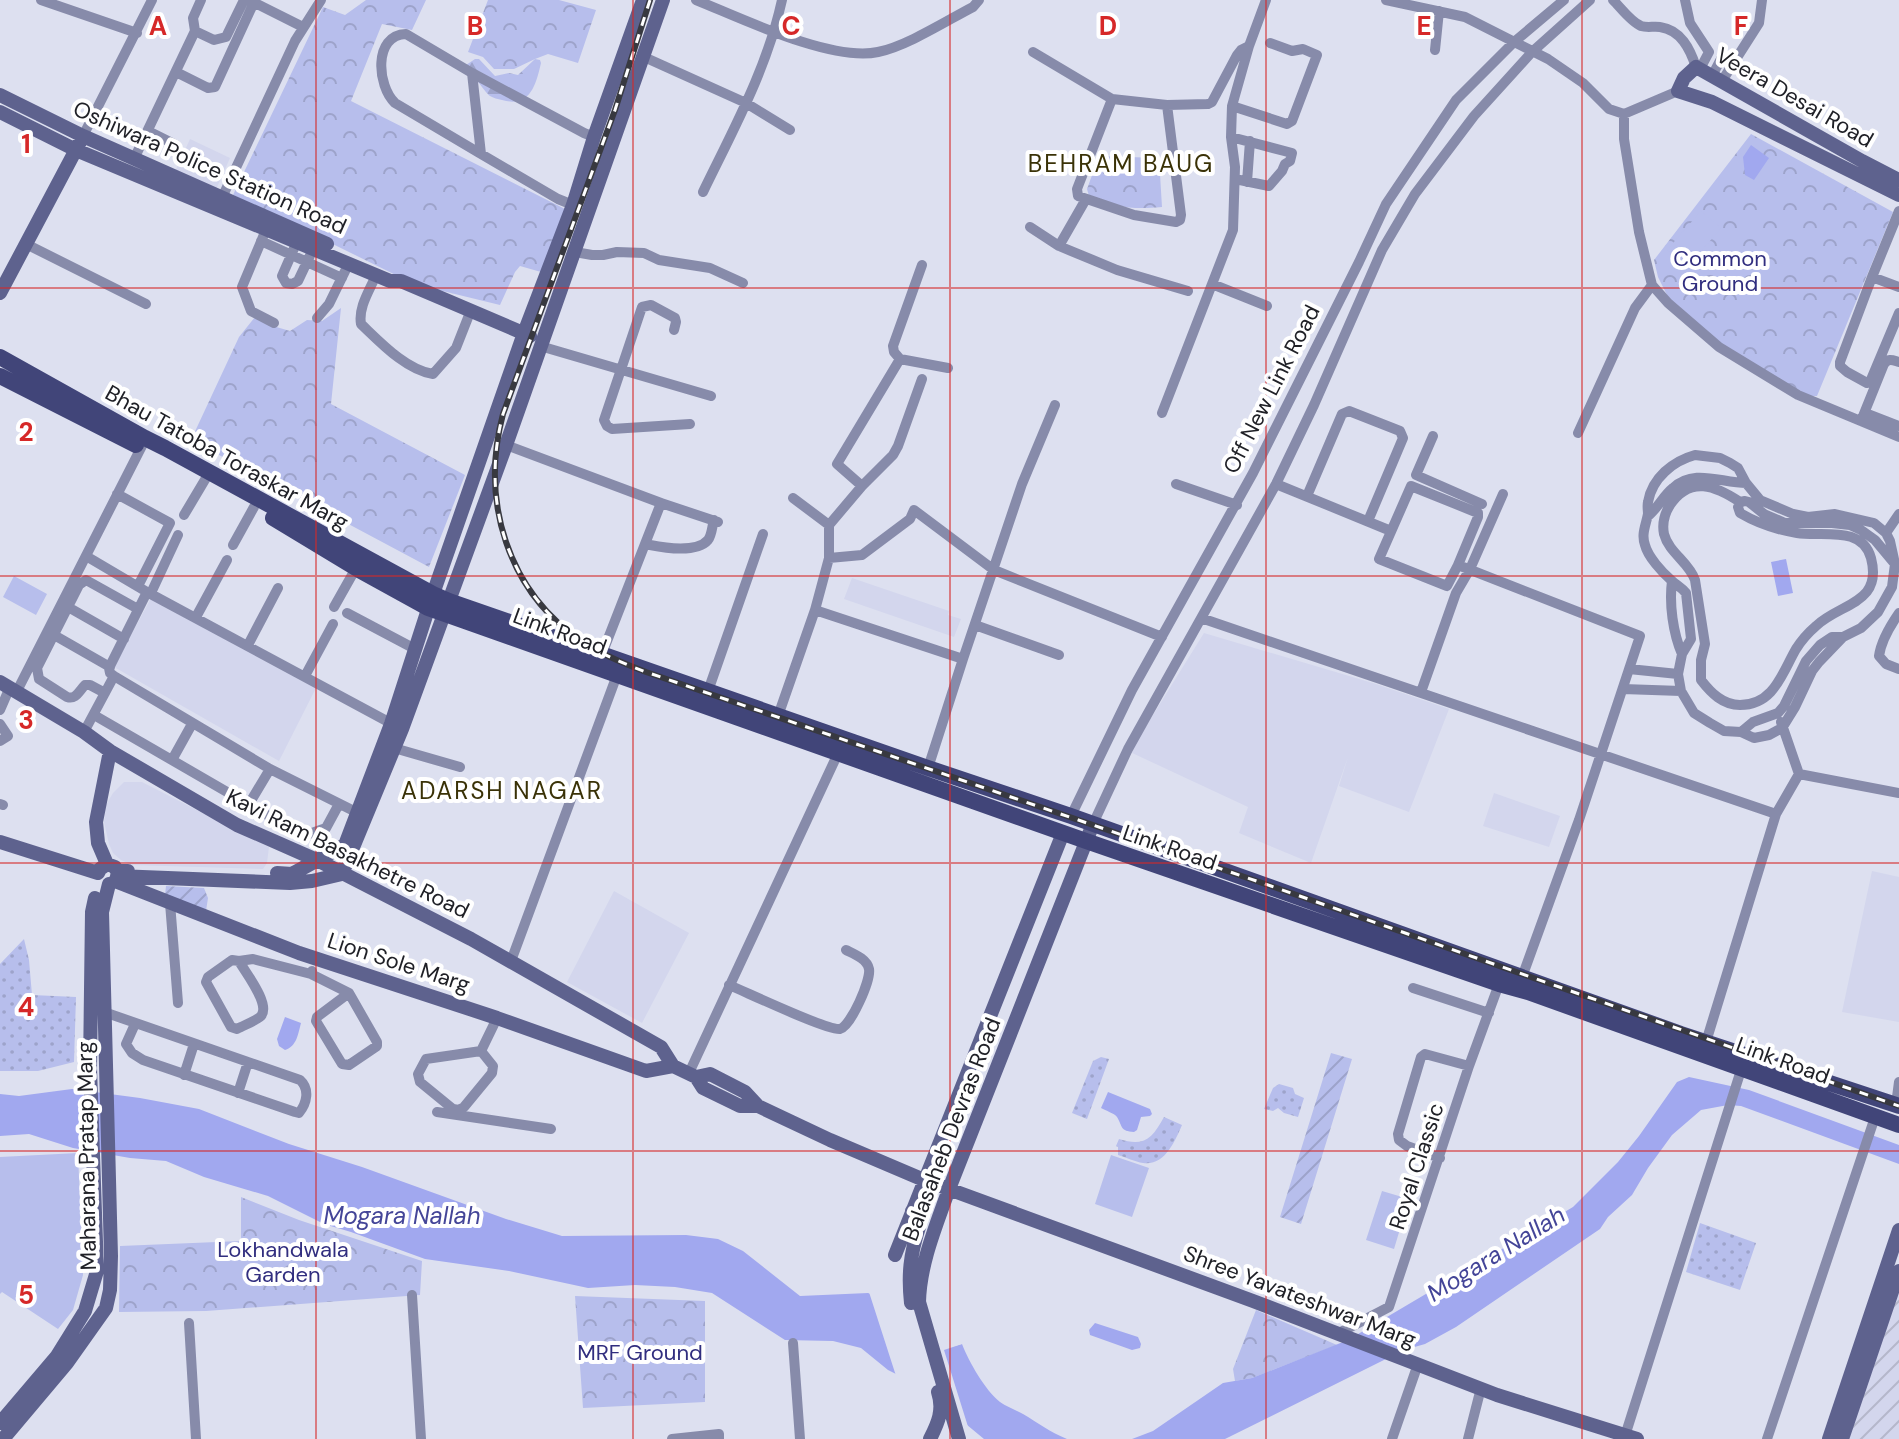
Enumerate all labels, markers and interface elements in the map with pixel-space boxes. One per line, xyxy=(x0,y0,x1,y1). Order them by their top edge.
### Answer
text: A xyxy=(149,9,167,43)
text: B xyxy=(467,9,483,43)
text: C xyxy=(781,9,801,43)
text: D xyxy=(1099,9,1117,43)
text: E xyxy=(1416,9,1432,43)
text: F xyxy=(1734,9,1748,43)
street label: Veera Desai Road xyxy=(1711,41,1879,154)
street label: Oshiwara Police Station Road xyxy=(69,94,351,241)
text: 1 xyxy=(21,127,31,161)
district label: BEHRAM BAUG xyxy=(1028,148,1214,179)
park label: Common Ground xyxy=(1673,244,1767,298)
street label: Off New Link Road xyxy=(1216,300,1326,478)
street label: Bhau Tatoba Toraskar Marg xyxy=(100,378,354,536)
text: 2 xyxy=(18,415,34,449)
street label: Link Road xyxy=(509,601,611,662)
text: 3 xyxy=(18,703,34,737)
district label: ADARSH NAGAR xyxy=(401,775,603,806)
street label: Kavi Ram Basakhetre Road xyxy=(222,782,474,925)
street label: Link Road xyxy=(1119,818,1221,877)
street label: Lion Sole Marg xyxy=(324,926,474,999)
text: 4 xyxy=(18,990,34,1024)
street label: Balasaheb Devras Road xyxy=(895,1013,1007,1245)
street label: Link Road xyxy=(1732,1030,1834,1091)
street label: Maharana Pratap Marg xyxy=(70,1041,103,1271)
street label: Royal Classic xyxy=(1382,1099,1451,1233)
water label: Mogara Nallah xyxy=(1421,1199,1571,1308)
water label: Mogara Nallah xyxy=(323,1200,481,1231)
park label: Lokhandwala Garden xyxy=(217,1235,349,1289)
street label: Shree Yavateshwar Marg xyxy=(1179,1239,1420,1354)
text: 5 xyxy=(18,1278,34,1312)
park label: MRF Ground xyxy=(577,1338,703,1367)

